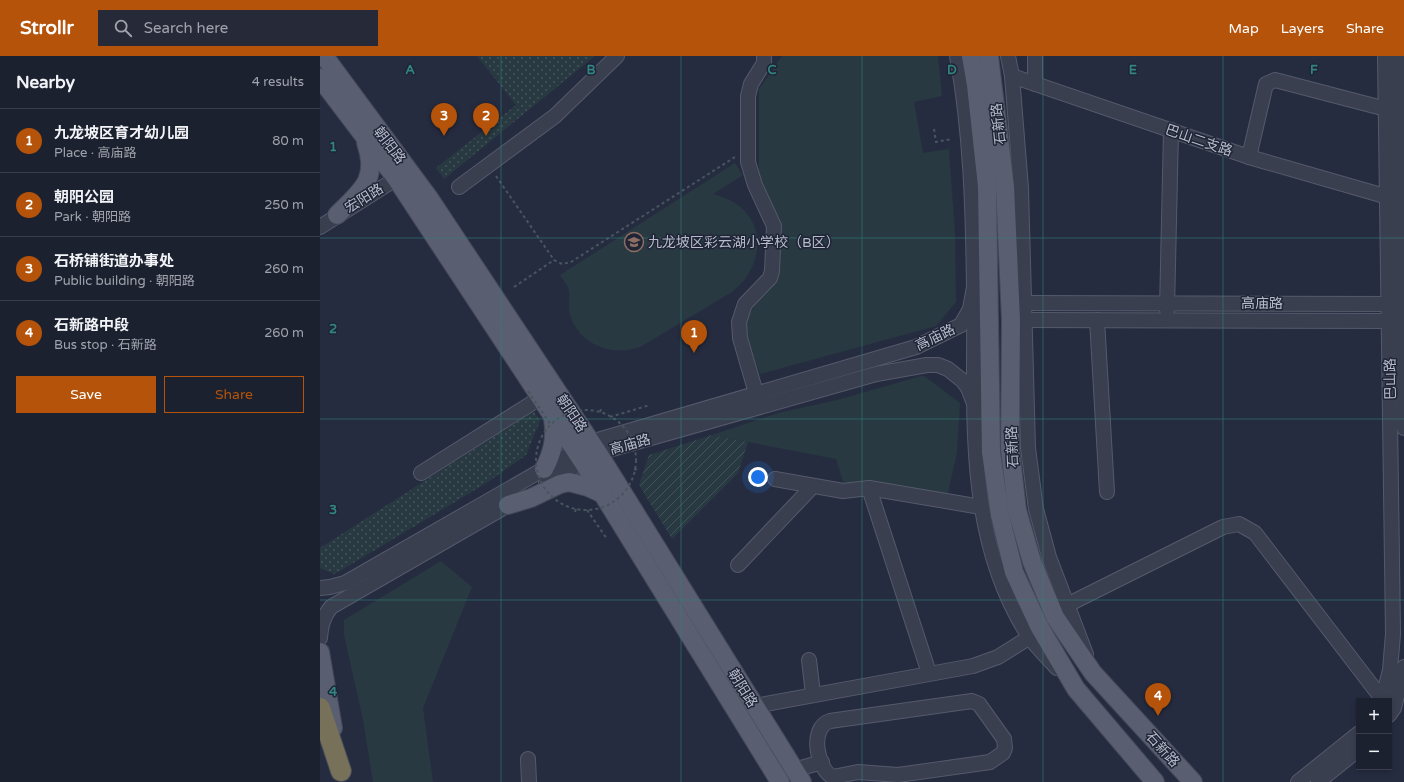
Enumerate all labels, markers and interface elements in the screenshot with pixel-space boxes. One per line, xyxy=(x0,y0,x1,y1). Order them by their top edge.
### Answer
search box xyxy=(98,10,378,46)
text: Strollr xyxy=(20,17,74,39)
icon: search xyxy=(112,17,134,39)
text: Search here xyxy=(144,19,228,37)
text: Map xyxy=(1229,20,1259,37)
text: Layers xyxy=(1281,20,1324,37)
text: Share xyxy=(1346,20,1384,37)
text: A xyxy=(405,62,415,78)
text: B xyxy=(586,62,596,78)
text: C xyxy=(767,62,777,78)
text: D xyxy=(947,62,957,78)
text: E xyxy=(1129,62,1137,78)
text: F xyxy=(1310,62,1318,78)
text: Nearby xyxy=(16,72,75,93)
text: 4 results xyxy=(252,74,304,90)
street label: 石新路 xyxy=(988,102,1009,146)
pin: 3 xyxy=(431,103,457,136)
pin: 2 xyxy=(473,103,499,136)
street label: 巴山二支路 xyxy=(1163,121,1235,160)
street label: 朝阳路 xyxy=(370,123,409,167)
text: 九龙坡区育才幼儿园 xyxy=(54,124,189,142)
text: 1 xyxy=(25,133,33,149)
text: 80 m xyxy=(272,133,304,149)
text: 1 xyxy=(329,139,337,155)
text: Place · 高庙路 xyxy=(54,145,137,161)
street label: 宏阳路 xyxy=(342,180,387,217)
text: 朝阳公园 xyxy=(54,188,114,206)
text: 2 xyxy=(25,197,33,213)
text: 250 m xyxy=(264,197,304,213)
text: Park · 朝阳路 xyxy=(54,209,131,225)
school or university icon: 九龙坡区彩云湖小学校（B区） xyxy=(623,231,645,253)
place label: 九龙坡区彩云湖小学校（B区） xyxy=(648,234,840,251)
text: 石桥铺街道办事处 xyxy=(54,252,174,270)
text: 3 xyxy=(25,261,33,277)
text: 260 m xyxy=(264,261,304,277)
text: Public building · 朝阳路 xyxy=(54,273,195,289)
street label: 高庙路 xyxy=(1241,295,1283,312)
text: 石新路中段 xyxy=(54,316,129,334)
pin: 1 xyxy=(681,320,707,353)
text: 2 xyxy=(329,321,337,337)
street label: 高庙路 xyxy=(913,321,958,354)
text: 4 xyxy=(25,325,33,341)
text: 260 m xyxy=(264,325,304,341)
text: Bus stop · 石新路 xyxy=(54,337,157,353)
street label: 巴山路 xyxy=(1382,358,1399,400)
button: Save xyxy=(16,376,156,413)
button: Share xyxy=(164,376,304,413)
street label: 朝阳路 xyxy=(553,391,590,435)
street label: 石新路 xyxy=(1003,426,1022,468)
street label: 高庙路 xyxy=(608,431,653,458)
your location xyxy=(748,467,768,487)
text: 3 xyxy=(329,502,337,518)
street label: 朝阳路 xyxy=(724,666,761,711)
pin: 4 xyxy=(1145,683,1171,716)
text: 4 xyxy=(329,684,338,700)
map controls xyxy=(1356,698,1392,770)
button: + xyxy=(1356,698,1392,734)
street label: 石新路 xyxy=(1142,728,1183,771)
button: − xyxy=(1356,734,1392,770)

